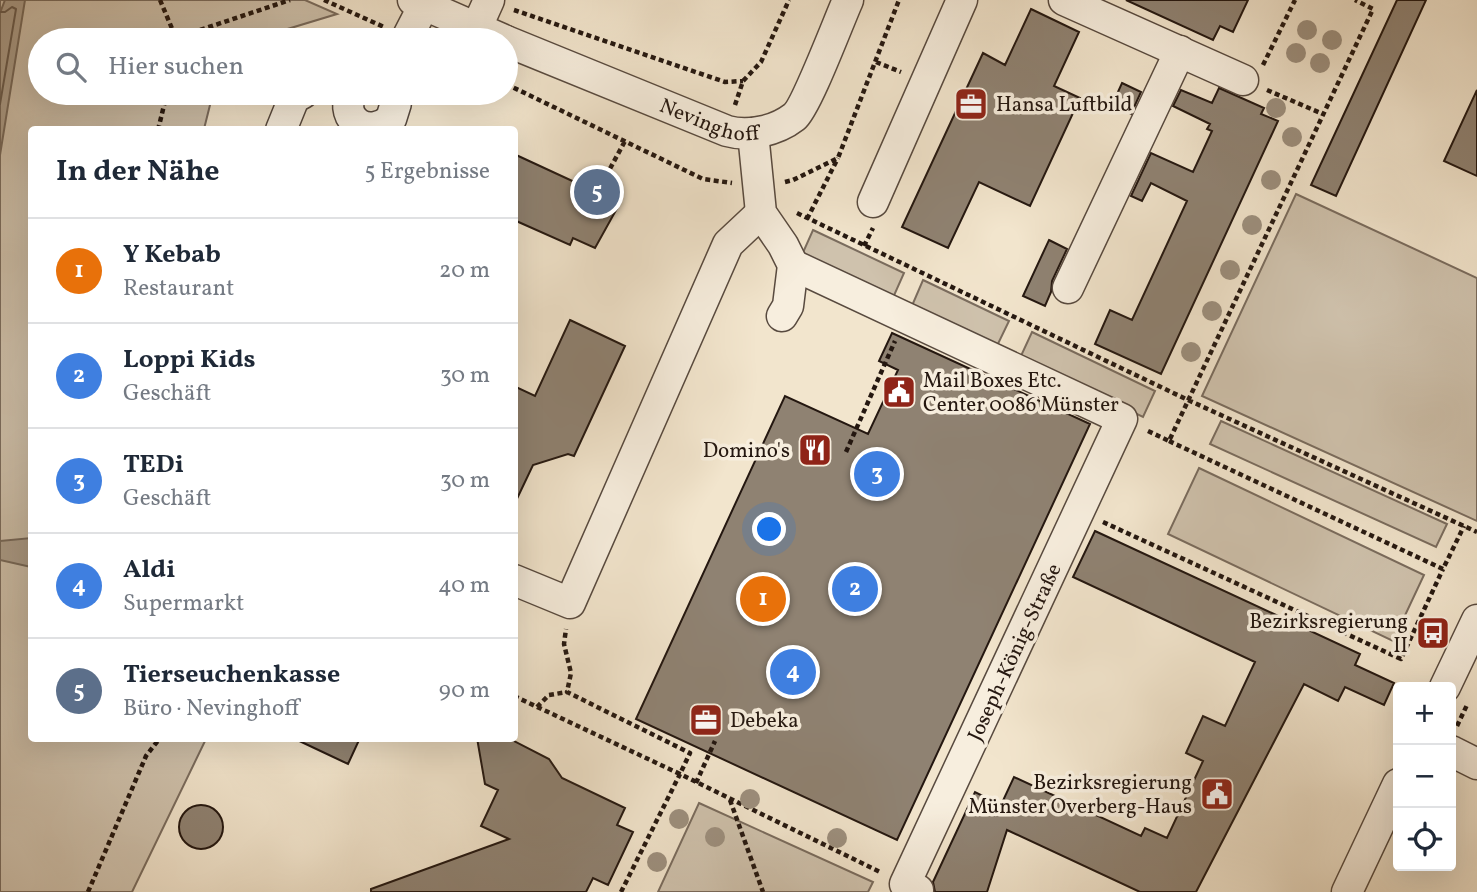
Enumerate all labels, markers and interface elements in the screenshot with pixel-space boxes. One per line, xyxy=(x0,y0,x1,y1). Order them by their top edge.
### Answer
search box xyxy=(28,28,518,105)
icon: search xyxy=(52,48,90,86)
text: Hier suchen xyxy=(108,49,244,85)
office icon: Hansa Luftbild xyxy=(952,85,990,123)
place label: Hansa Luftbild xyxy=(996,91,1132,120)
street label: Nevinghoff xyxy=(655,92,763,150)
text: In der Nähe xyxy=(56,151,220,193)
text: 5 Ergebnisse xyxy=(364,156,490,188)
pin: 5 xyxy=(574,166,620,218)
text: Y Kebab xyxy=(123,237,221,273)
text: 1 xyxy=(74,255,84,287)
text: 20 m xyxy=(439,255,490,287)
text: Restaurant xyxy=(123,273,234,305)
text: Loppi Kids xyxy=(123,342,255,378)
text: 2 xyxy=(73,360,85,392)
text: 30 m xyxy=(440,360,490,392)
place label: Mail Boxes Etc. Center 0086 Münster xyxy=(923,367,1119,420)
public building icon: Mail Boxes Etc. Center 0086 Münster xyxy=(880,373,918,411)
text: Geschäft xyxy=(123,378,211,410)
restaurant icon: Domino's xyxy=(796,431,834,469)
place label: Domino's xyxy=(703,437,790,466)
text: TEDi xyxy=(123,447,184,483)
pin: 3 xyxy=(854,448,900,500)
text: 3 xyxy=(73,465,85,497)
text: 30 m xyxy=(440,465,490,497)
text: Geschäft xyxy=(123,483,211,515)
your location xyxy=(752,512,786,546)
text: Aldi xyxy=(123,552,175,588)
street label: Joseph-König-Straße xyxy=(961,559,1069,746)
pin: 2 xyxy=(832,563,878,615)
text: 4 xyxy=(72,570,86,602)
text: 40 m xyxy=(438,570,490,602)
pin: 1 xyxy=(740,573,786,625)
text: Supermarkt xyxy=(123,588,244,620)
place label: Bezirksregierung II xyxy=(1249,608,1408,661)
bus stop icon: Bezirksregierung II xyxy=(1414,614,1452,652)
pin: 4 xyxy=(770,646,816,698)
text: Tierseuchenkasse xyxy=(123,657,340,693)
text: 5 xyxy=(73,675,85,707)
text: 90 m xyxy=(439,675,490,707)
map controls xyxy=(1393,682,1456,871)
button: + xyxy=(1393,682,1456,745)
text: Büro · Nevinghoff xyxy=(123,693,299,725)
office icon: Debeka xyxy=(687,701,725,739)
place label: Debeka xyxy=(730,707,799,736)
button: − xyxy=(1393,745,1456,808)
place label: Bezirksregierung Münster Overberg-Haus xyxy=(968,769,1192,822)
public building icon: Bezirksregierung Münster Overberg-Haus xyxy=(1198,775,1236,813)
button: locate xyxy=(1393,808,1456,871)

